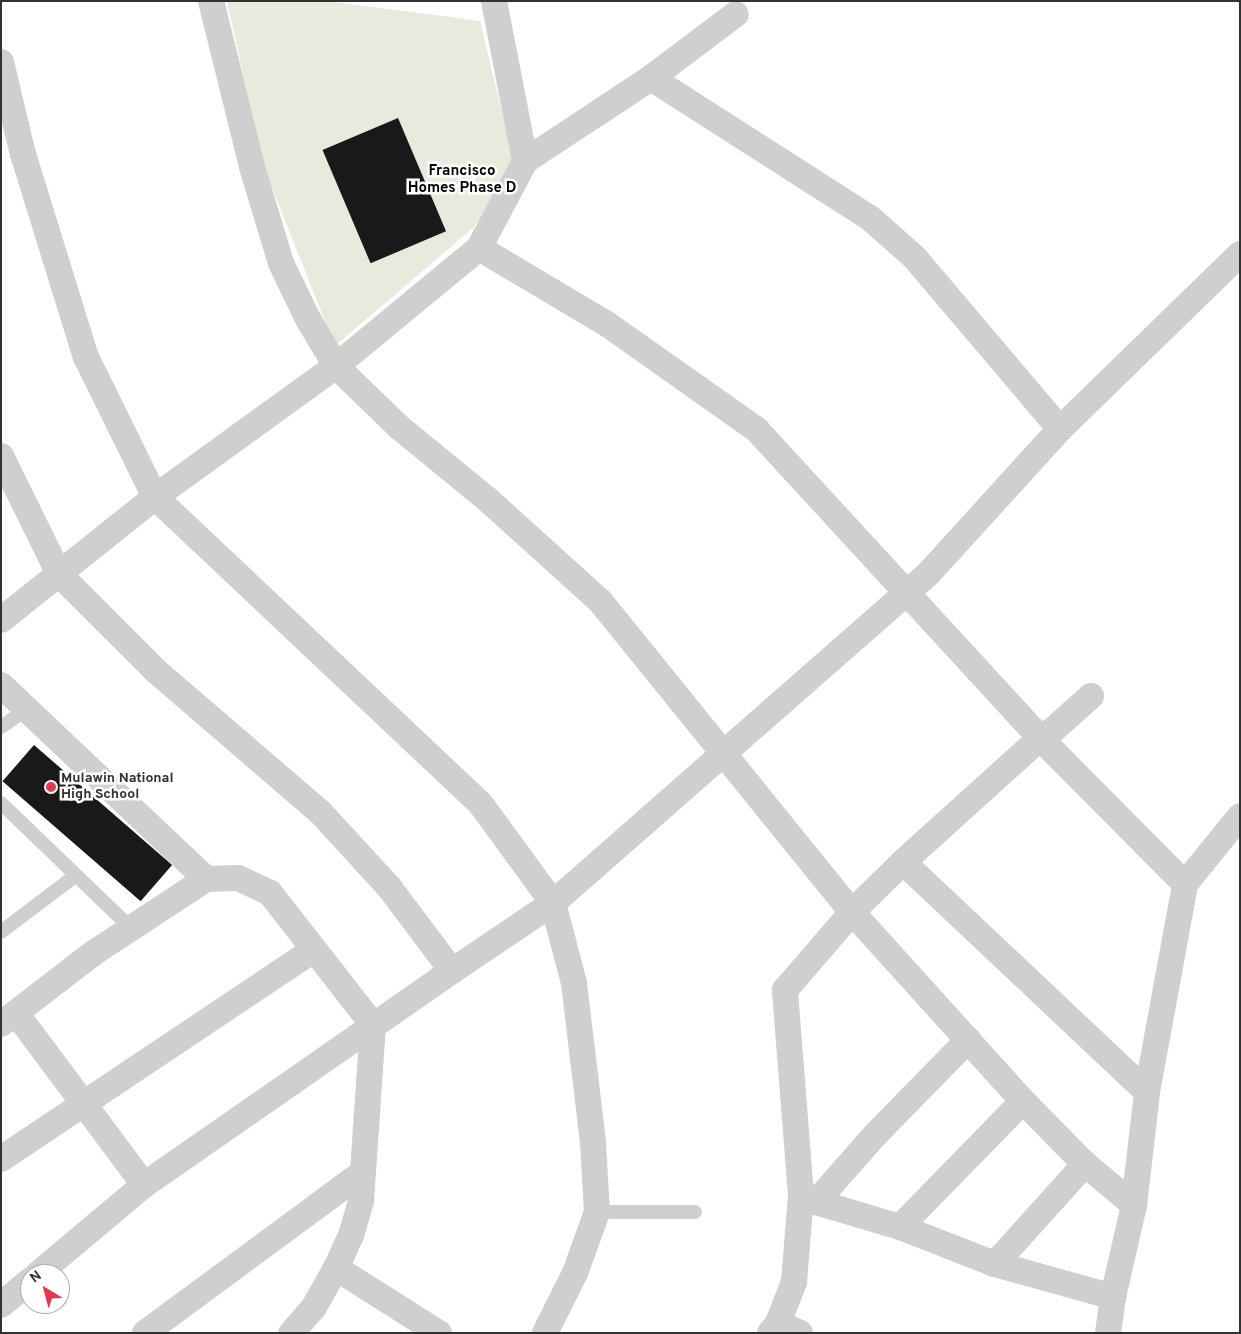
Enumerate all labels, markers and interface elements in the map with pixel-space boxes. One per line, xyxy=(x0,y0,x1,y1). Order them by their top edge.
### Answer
district label: Francisco Homes Phase D xyxy=(408,162,516,197)
place label: Mulawin National High School xyxy=(61,771,173,804)
marker: Mulawin National High School xyxy=(45,781,57,793)
north arrow xyxy=(20,1264,70,1314)
text: N xyxy=(27,1268,45,1287)

